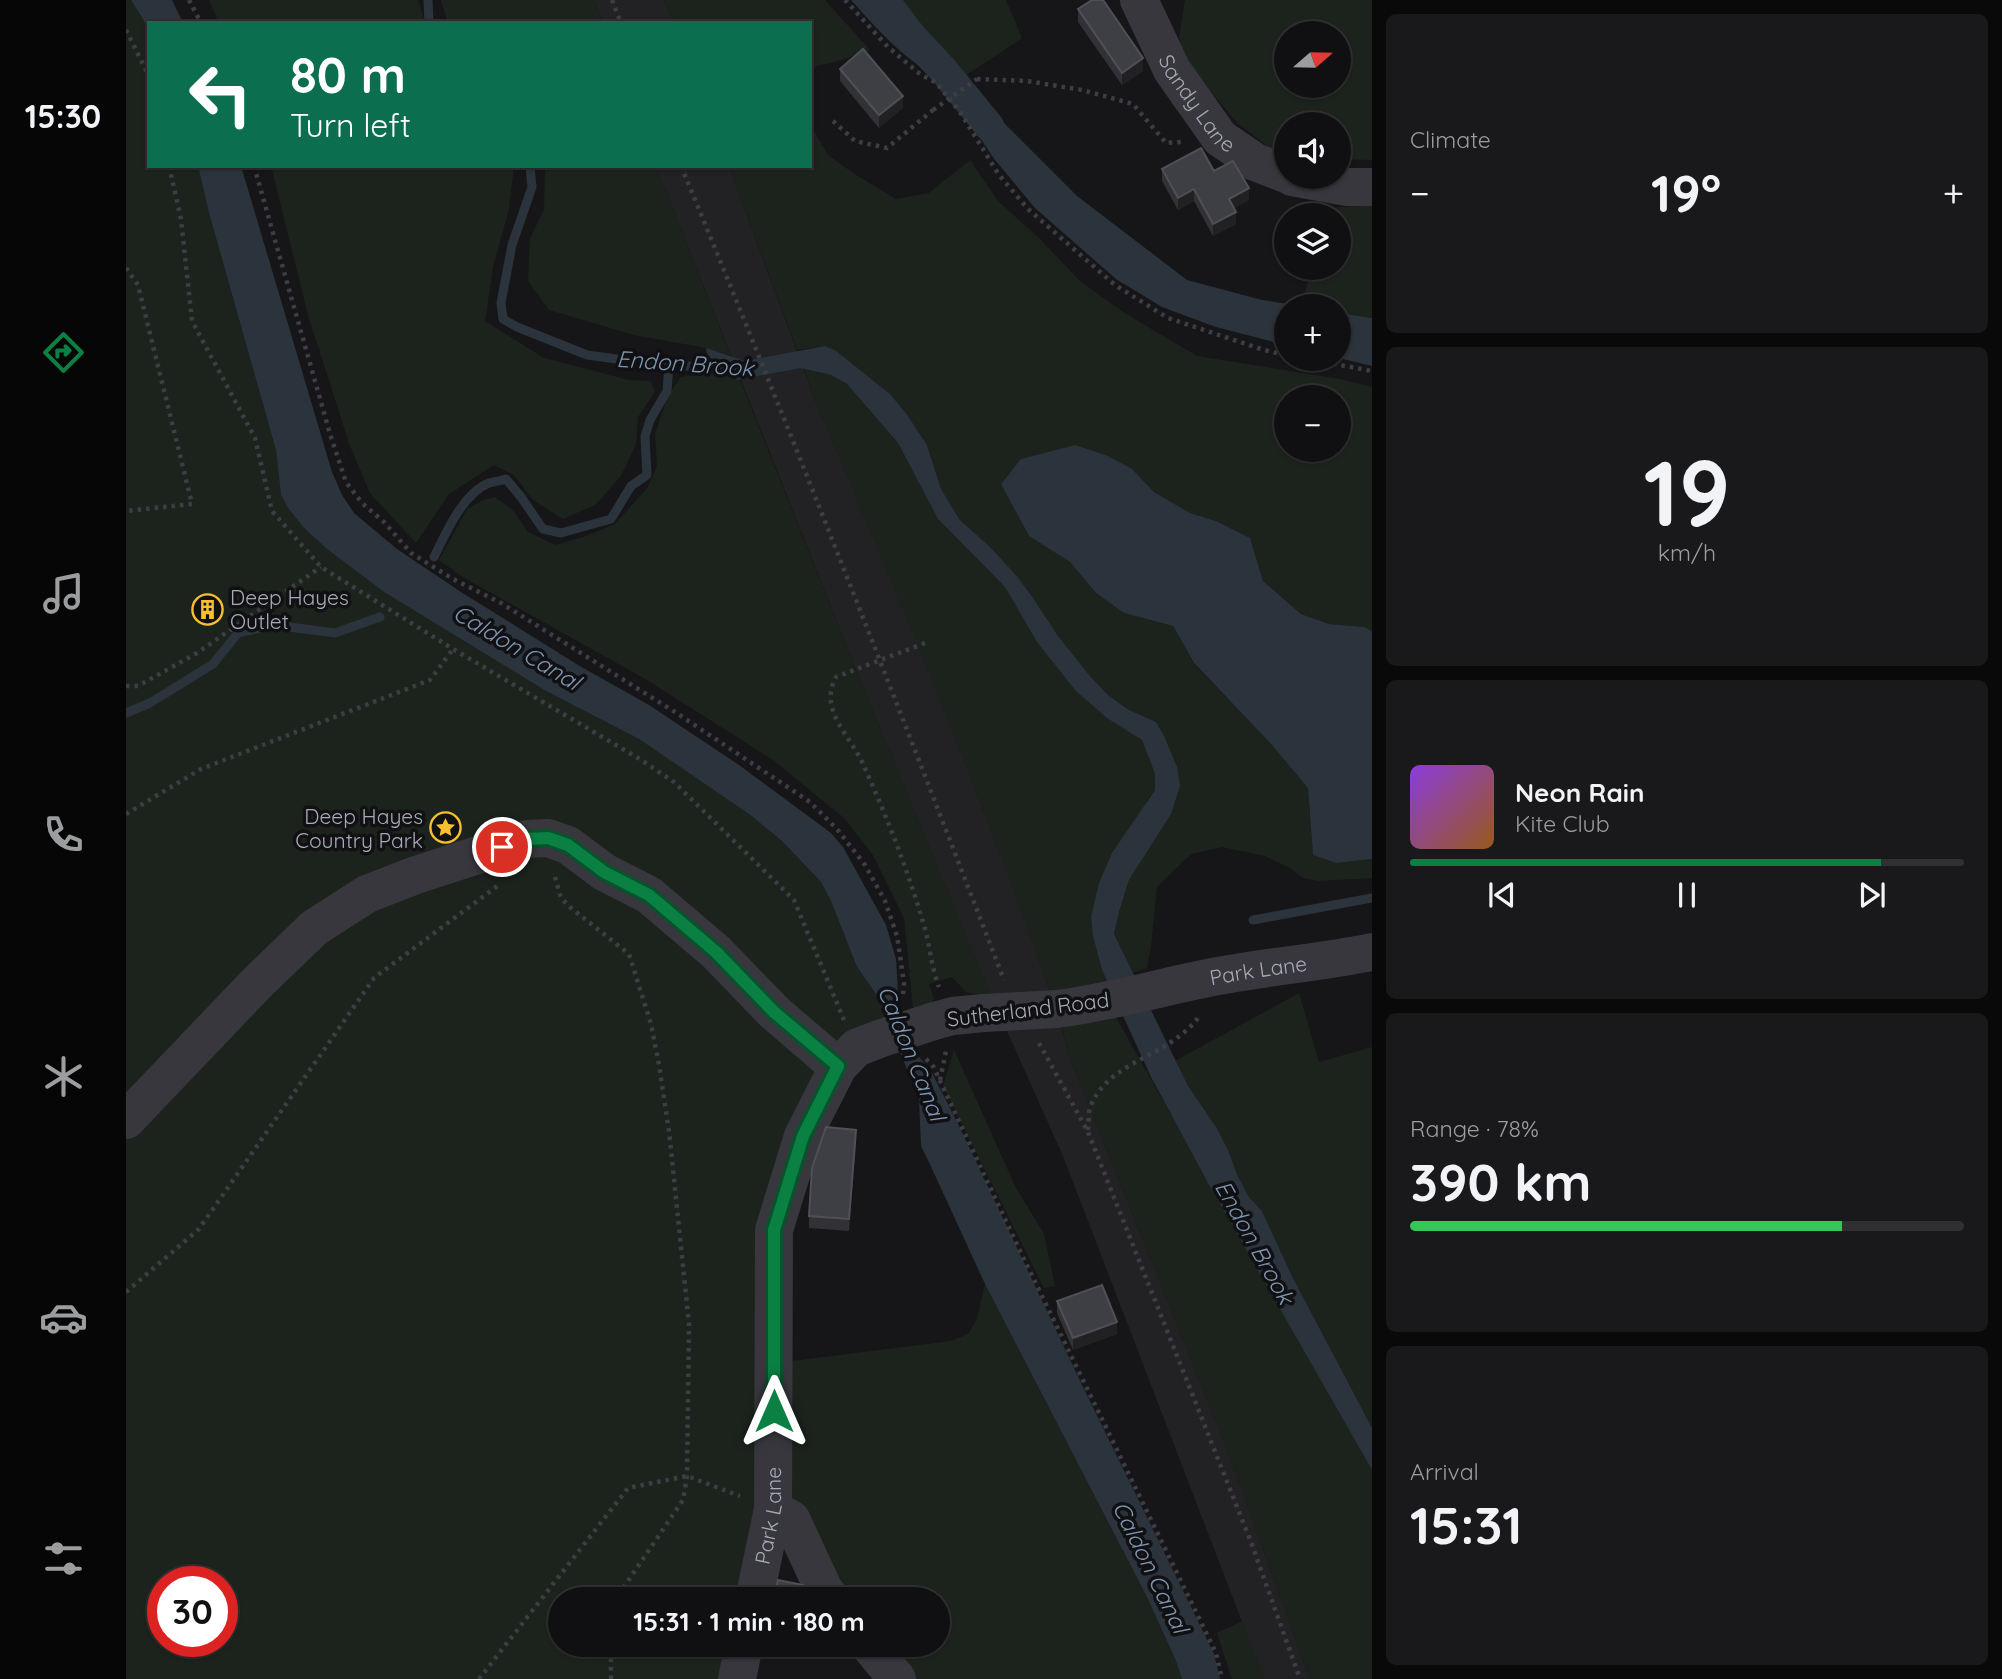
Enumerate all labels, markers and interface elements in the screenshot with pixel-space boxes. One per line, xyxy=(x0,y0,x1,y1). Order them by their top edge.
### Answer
north arrow xyxy=(1274,21,1351,98)
map controls xyxy=(1274,21,1351,462)
text: 80 m xyxy=(290,44,406,105)
icon: left xyxy=(175,49,266,140)
street label: Sandy Lane xyxy=(1153,50,1240,158)
text: 15:30 xyxy=(25,96,101,136)
text: Turn left xyxy=(290,105,411,145)
button: sound xyxy=(1274,112,1351,189)
text: Climate xyxy=(1410,125,1491,154)
text: 19° xyxy=(1651,160,1721,225)
text: − xyxy=(1410,169,1430,217)
text: + xyxy=(1943,169,1964,217)
button: layers xyxy=(1274,203,1351,280)
button: + xyxy=(1274,294,1351,371)
icon: directions xyxy=(39,328,88,377)
water label: Endon Brook xyxy=(616,344,756,382)
button: − xyxy=(1274,385,1351,462)
text: 19 xyxy=(1643,435,1731,549)
text: km/h xyxy=(1658,538,1716,567)
icon: music xyxy=(39,569,88,618)
place label: Deep Hayes Outlet xyxy=(230,584,349,634)
building icon: Deep Hayes Outlet xyxy=(190,592,224,626)
water label: Caldon Canal xyxy=(448,598,588,698)
text: Neon Rain xyxy=(1515,776,1644,809)
place label: Deep Hayes Country Park xyxy=(295,803,423,853)
text: Kite Club xyxy=(1515,809,1610,838)
icon: phone xyxy=(39,810,88,859)
place icon: Deep Hayes Country Park xyxy=(429,811,463,845)
pin xyxy=(472,817,532,877)
icon: arrive xyxy=(483,828,521,866)
icon: previous xyxy=(1483,876,1521,914)
icon: pause xyxy=(1668,876,1706,914)
icon: next xyxy=(1853,876,1891,914)
street label: Park Lane xyxy=(1207,950,1308,990)
water label: Caldon Canal xyxy=(872,981,953,1127)
street label: Sutherland Road xyxy=(946,986,1110,1032)
icon: climate xyxy=(39,1052,88,1101)
text: Range · 78% xyxy=(1410,1114,1539,1143)
text: 390 km xyxy=(1410,1149,1591,1214)
water label: Endon Brook xyxy=(1209,1175,1302,1310)
icon: car xyxy=(39,1293,88,1342)
position arrow xyxy=(737,1374,811,1448)
text: Arrival xyxy=(1410,1457,1479,1486)
street label: Park Lane xyxy=(749,1467,787,1567)
text: 15:31 xyxy=(1410,1492,1523,1557)
water label: Caldon Canal xyxy=(1107,1496,1197,1640)
icon: filters xyxy=(39,1534,88,1583)
speed limit sign: 30 xyxy=(147,1566,238,1657)
text: 15:31 · 1 min · 180 m xyxy=(633,1605,865,1638)

